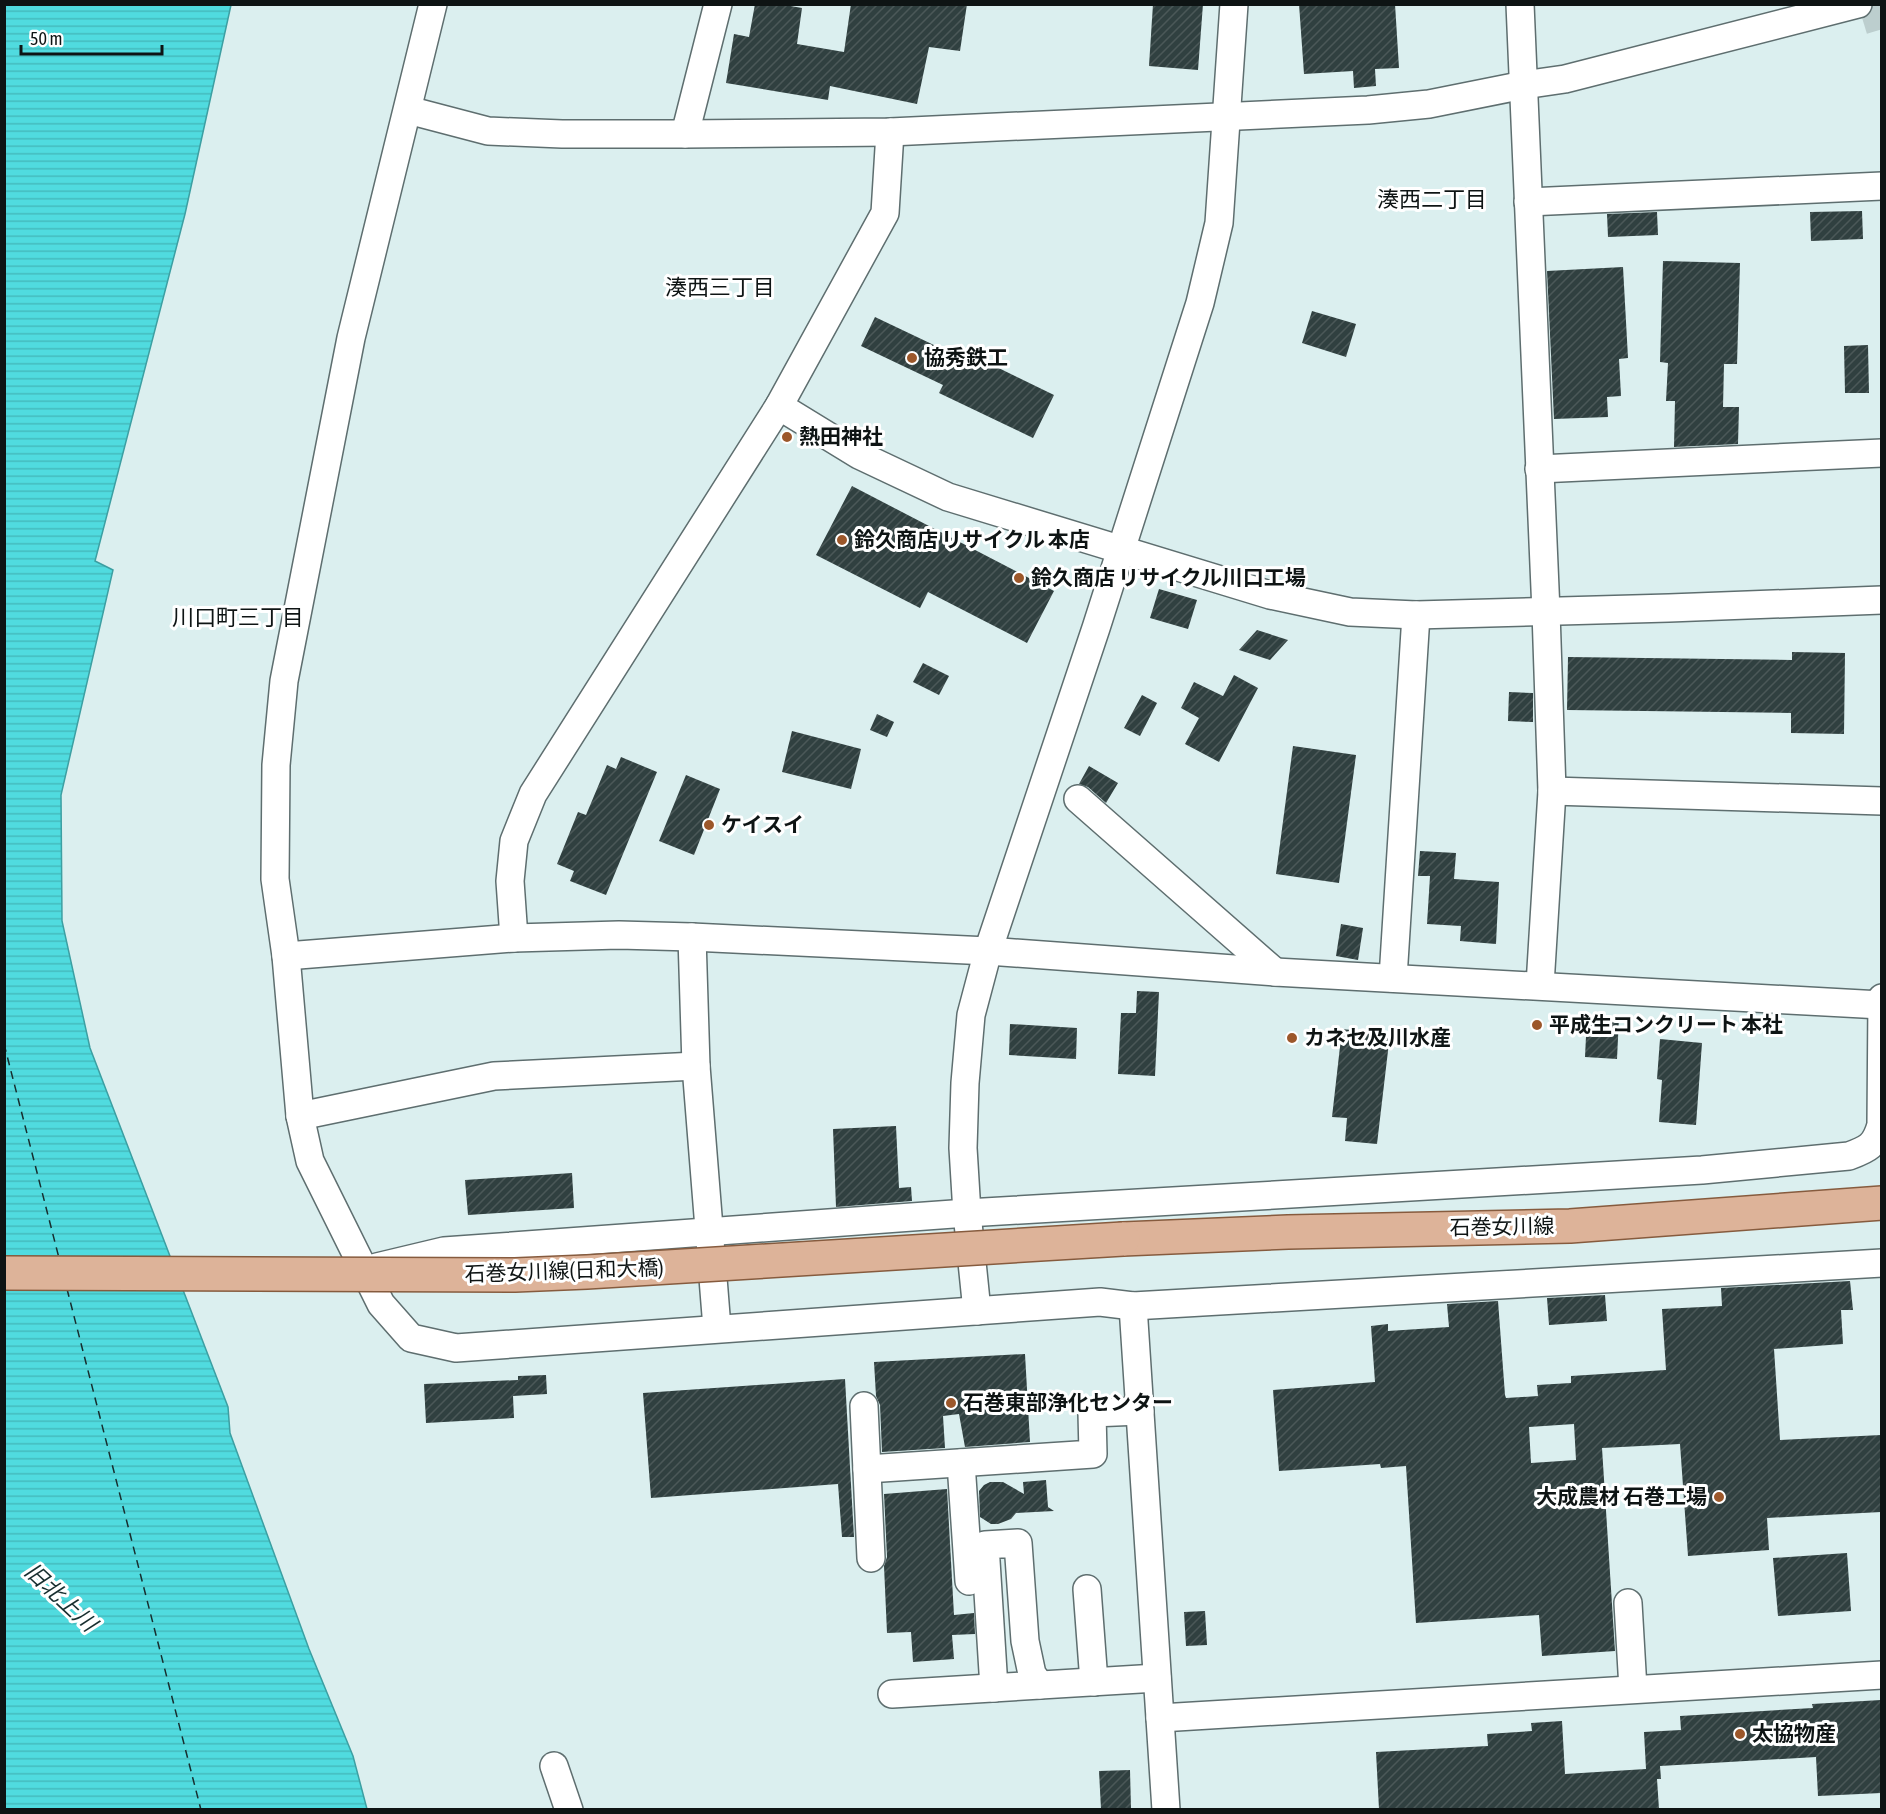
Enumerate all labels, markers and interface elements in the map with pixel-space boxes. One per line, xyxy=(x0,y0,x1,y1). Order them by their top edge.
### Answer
scale bar xyxy=(21,18,162,56)
text: 50 m xyxy=(30,28,62,49)
district label: 湊西二丁目 xyxy=(1377,186,1487,212)
district label: 湊西三丁目 xyxy=(665,274,775,300)
place label: 協秀鉄工 xyxy=(924,345,1008,369)
marker: 協秀鉄工 xyxy=(905,351,919,365)
place label: 熱田神社 xyxy=(799,424,883,448)
marker: 熱田神社 xyxy=(780,430,794,444)
place label: 鈴久商店 リサイクル 本店 xyxy=(854,527,1090,551)
marker: 鈴久商店 リサイクル 本店 xyxy=(835,533,849,547)
place label: 鈴久商店 リサイクル川口工場 xyxy=(1031,565,1306,589)
marker: 鈴久商店 リサイクル川口工場 xyxy=(1012,571,1026,585)
district label: 川口町三丁目 xyxy=(172,604,304,630)
place label: ケイスイ xyxy=(721,812,804,836)
marker: ケイスイ xyxy=(702,818,716,832)
place label: 平成生コンクリート 本社 xyxy=(1549,1012,1783,1036)
marker: 平成生コンクリート 本社 xyxy=(1530,1018,1544,1032)
place label: カネセ及川水産 xyxy=(1304,1025,1451,1049)
marker: カネセ及川水産 xyxy=(1285,1031,1299,1045)
street label: 石巻女川線 xyxy=(1449,1213,1555,1239)
street label: 石巻女川線(日和大橋) xyxy=(464,1255,664,1285)
place label: 石巻東部浄化センター xyxy=(963,1390,1173,1414)
marker: 石巻東部浄化センター xyxy=(944,1396,958,1410)
place label: 大成農材 石巻工場 xyxy=(1536,1484,1707,1508)
marker: 大成農材 石巻工場 xyxy=(1712,1490,1726,1504)
water label: 旧北上川 xyxy=(20,1557,104,1638)
place label: 太協物産 xyxy=(1752,1721,1836,1745)
marker: 太協物産 xyxy=(1733,1727,1747,1741)

